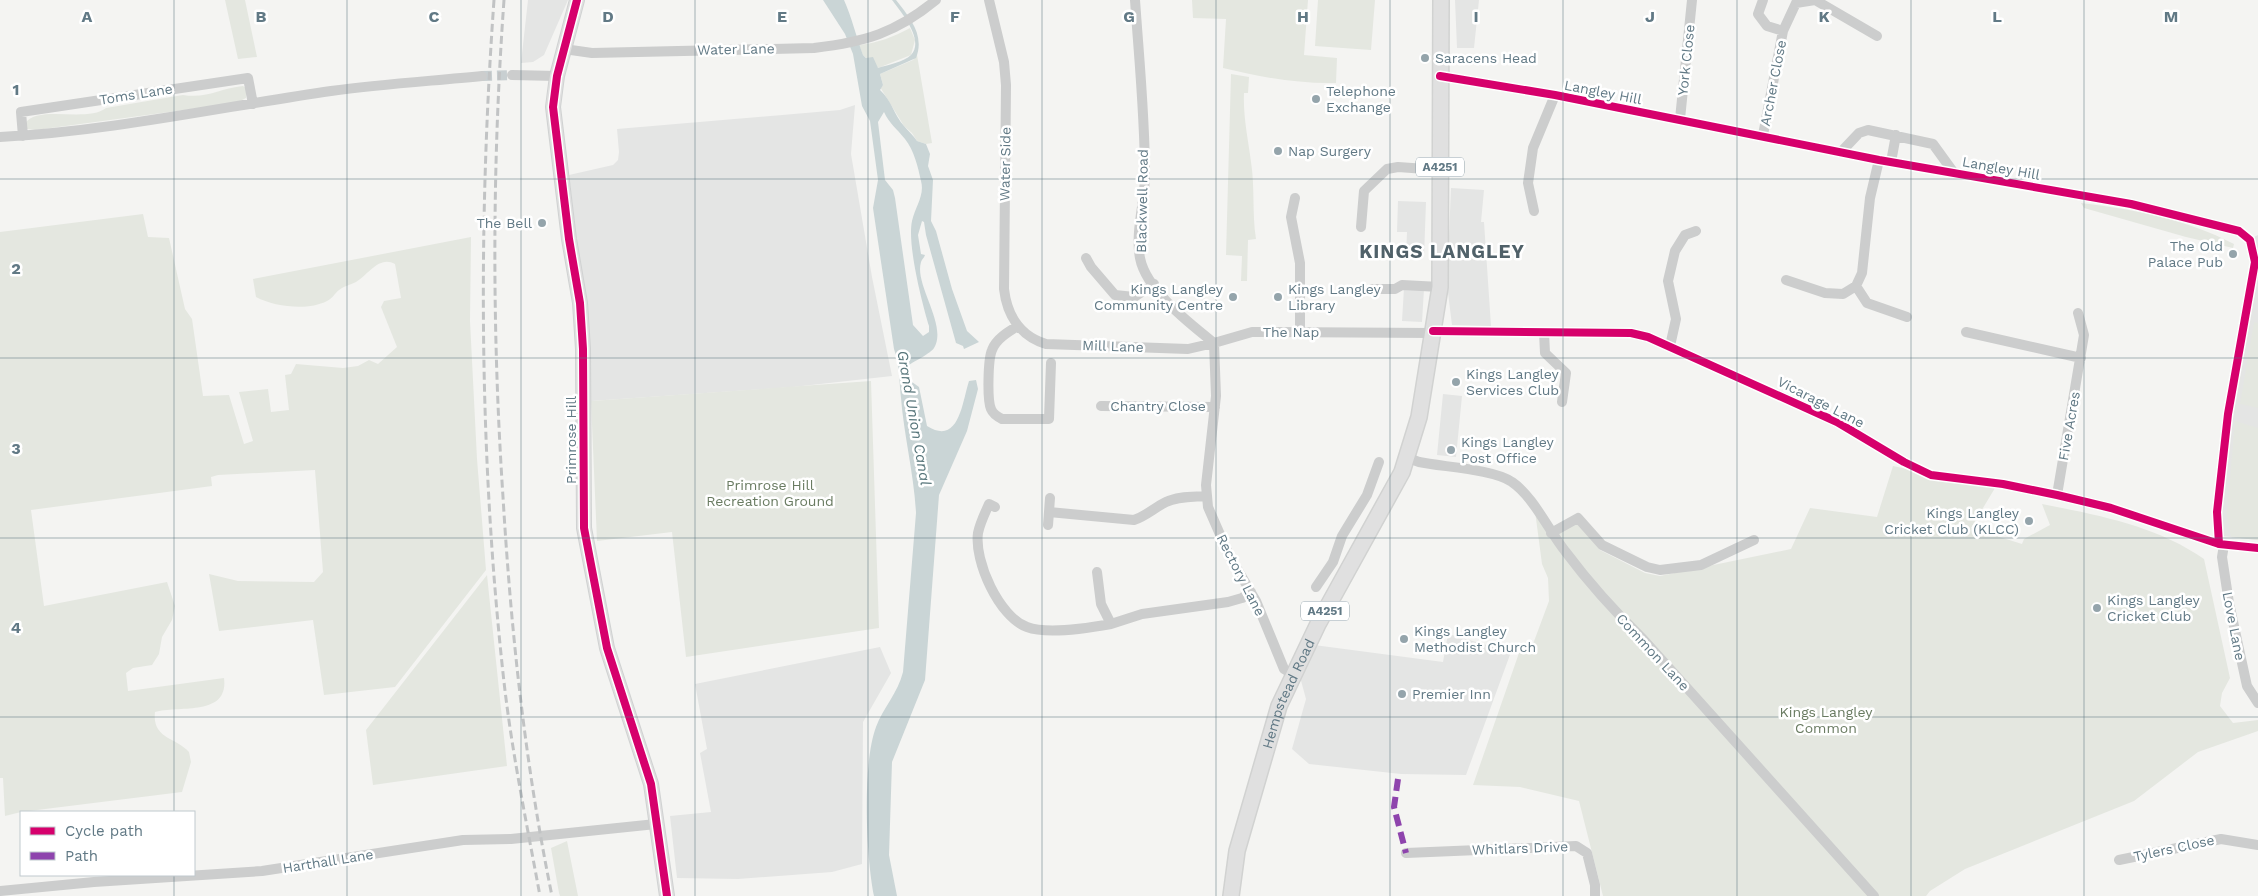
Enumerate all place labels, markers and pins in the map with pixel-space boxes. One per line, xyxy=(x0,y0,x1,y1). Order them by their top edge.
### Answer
place label: Saracens Head xyxy=(1435,50,1537,66)
marker: Saracens Head xyxy=(1419,52,1431,64)
place label: Telephone Exchange xyxy=(1326,83,1396,115)
marker: Telephone Exchange xyxy=(1310,93,1322,105)
place label: Nap Surgery xyxy=(1288,143,1372,159)
marker: Nap Surgery xyxy=(1272,145,1284,157)
place label: The Bell xyxy=(477,215,533,231)
marker: The Bell xyxy=(536,217,548,229)
place label: The Old Palace Pub xyxy=(2148,238,2223,270)
marker: The Old Palace Pub xyxy=(2227,248,2239,260)
place label: Kings Langley Community Centre xyxy=(1094,281,1224,313)
place label: Kings Langley Library xyxy=(1288,281,1382,313)
marker: Kings Langley Community Centre xyxy=(1227,291,1239,303)
marker: Kings Langley Library xyxy=(1272,291,1284,303)
place label: Kings Langley Services Club xyxy=(1466,366,1560,398)
marker: Kings Langley Services Club xyxy=(1450,376,1462,388)
place label: Kings Langley Post Office xyxy=(1461,434,1555,466)
marker: Kings Langley Post Office xyxy=(1445,444,1457,456)
place label: Kings Langley Cricket Club (KLCC) xyxy=(1884,505,2020,537)
marker: Kings Langley Cricket Club (KLCC) xyxy=(2023,515,2035,527)
place label: Kings Langley Cricket Club xyxy=(2107,592,2201,624)
marker: Kings Langley Cricket Club xyxy=(2091,602,2103,614)
place label: Kings Langley Methodist Church xyxy=(1414,623,1536,655)
marker: Kings Langley Methodist Church xyxy=(1398,633,1410,645)
place label: Premier Inn xyxy=(1412,686,1491,702)
marker: Premier Inn xyxy=(1396,688,1408,700)

